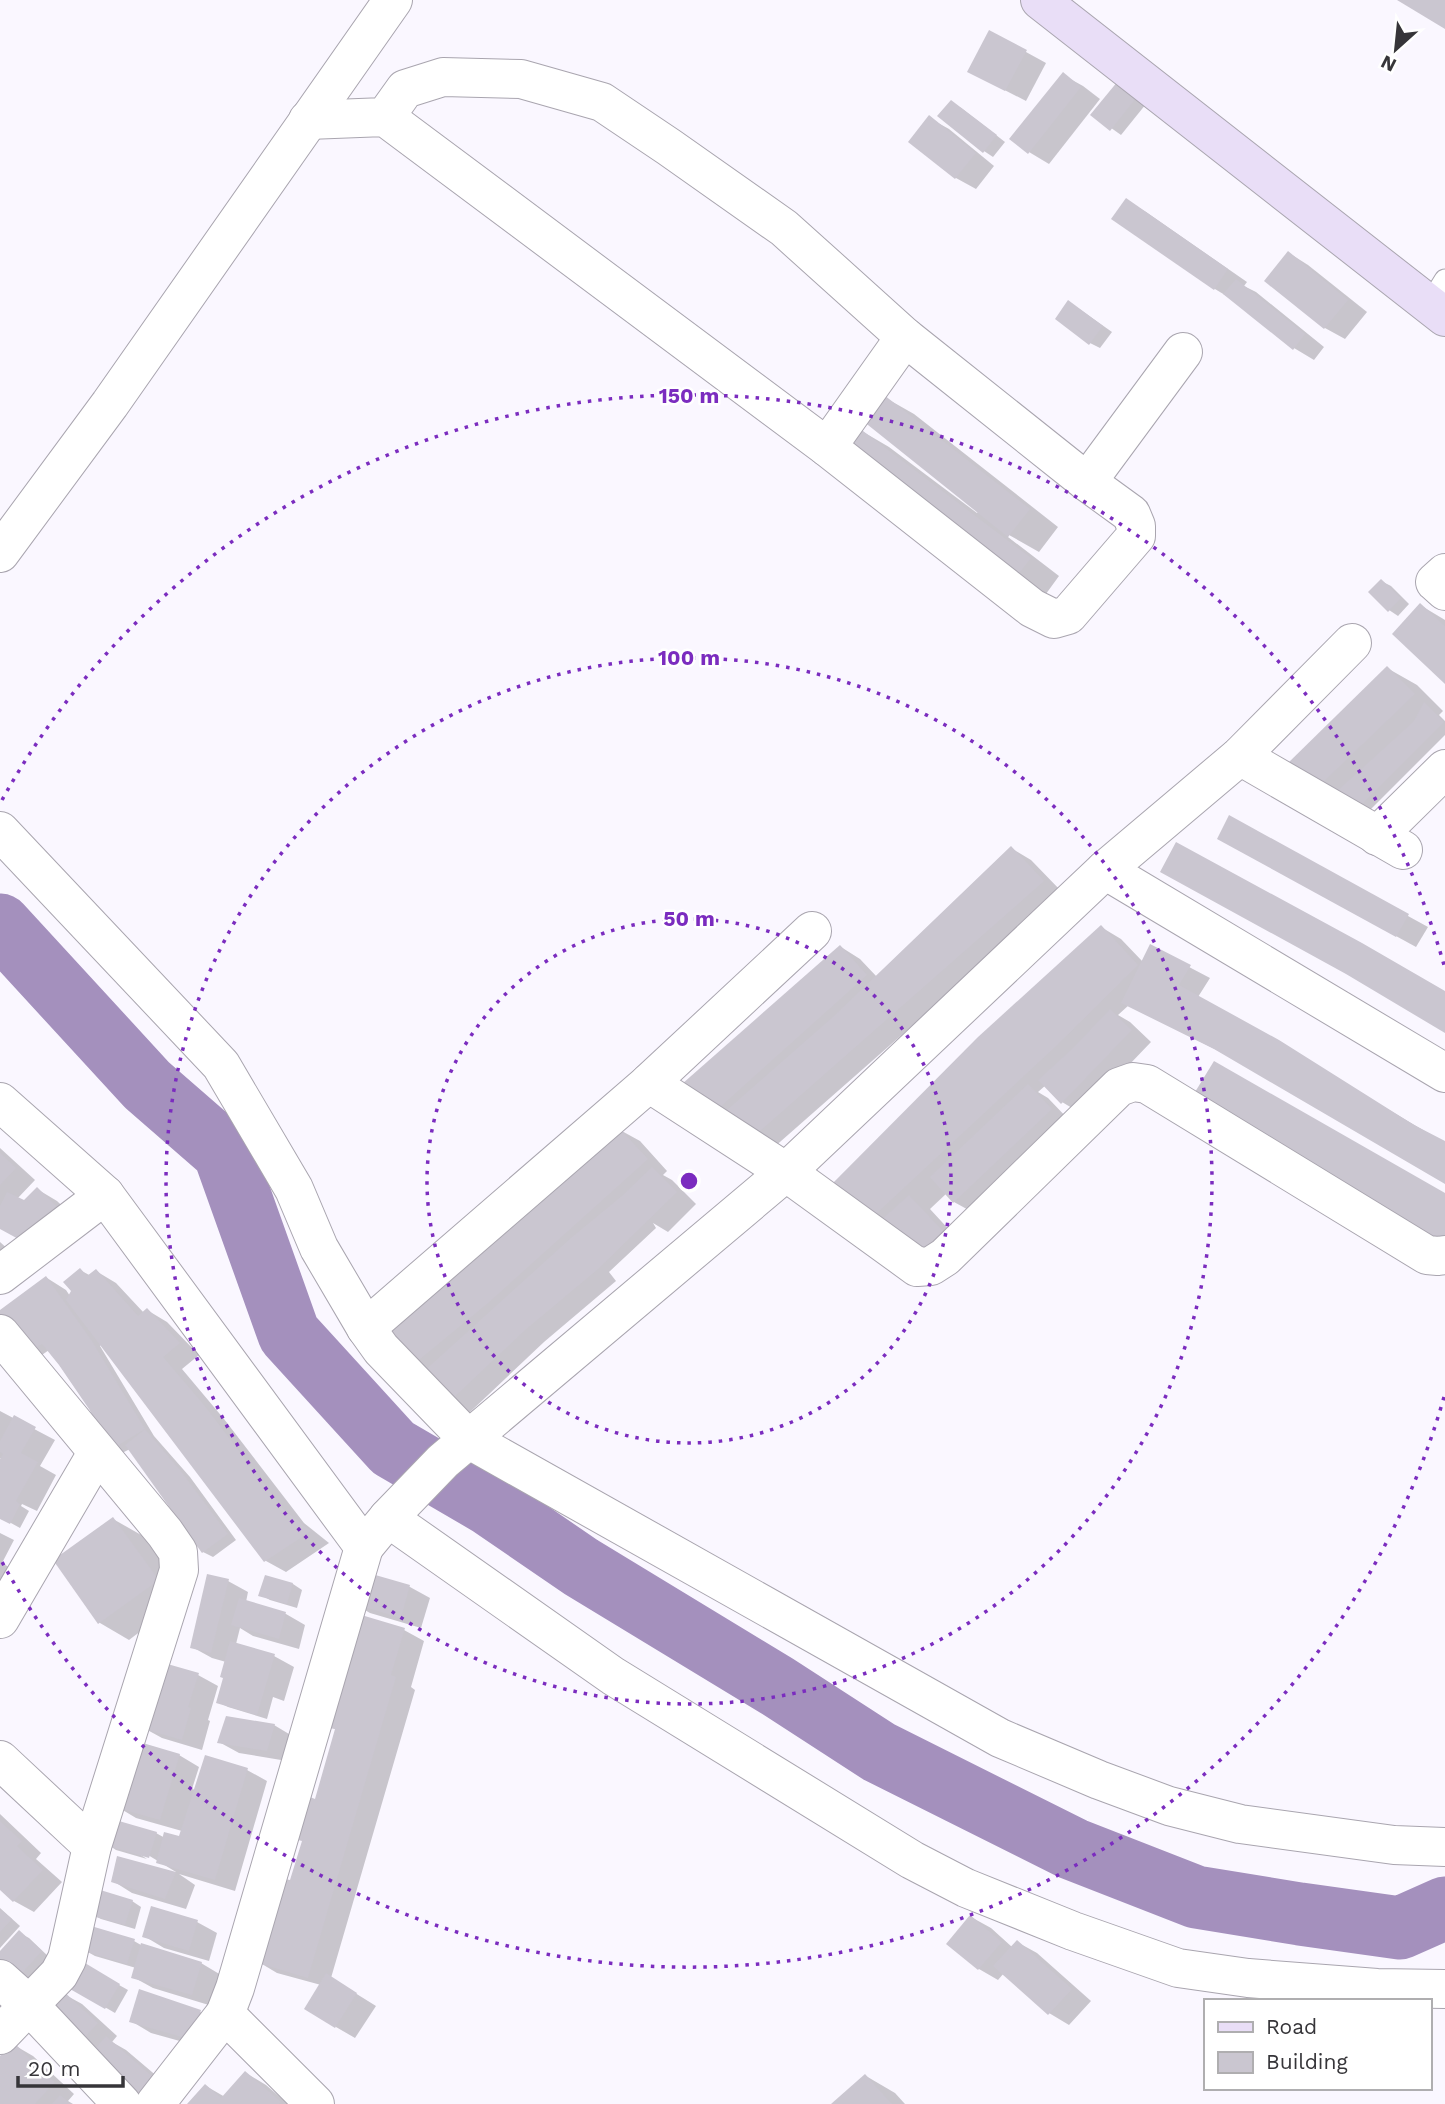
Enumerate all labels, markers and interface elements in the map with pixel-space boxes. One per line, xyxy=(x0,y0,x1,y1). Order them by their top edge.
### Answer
north arrow xyxy=(1361,14,1431,84)
text: N xyxy=(1377,50,1400,77)
text: 150 m xyxy=(659,383,719,408)
text: 100 m xyxy=(658,645,720,670)
text: 50 m xyxy=(663,906,715,931)
centre of rings xyxy=(677,1169,701,1193)
legend xyxy=(1204,1999,1431,2090)
text: Road xyxy=(1266,2014,1317,2039)
scale bar xyxy=(18,2044,122,2088)
text: Building xyxy=(1266,2049,1348,2074)
text: 20 m xyxy=(28,2056,80,2081)

